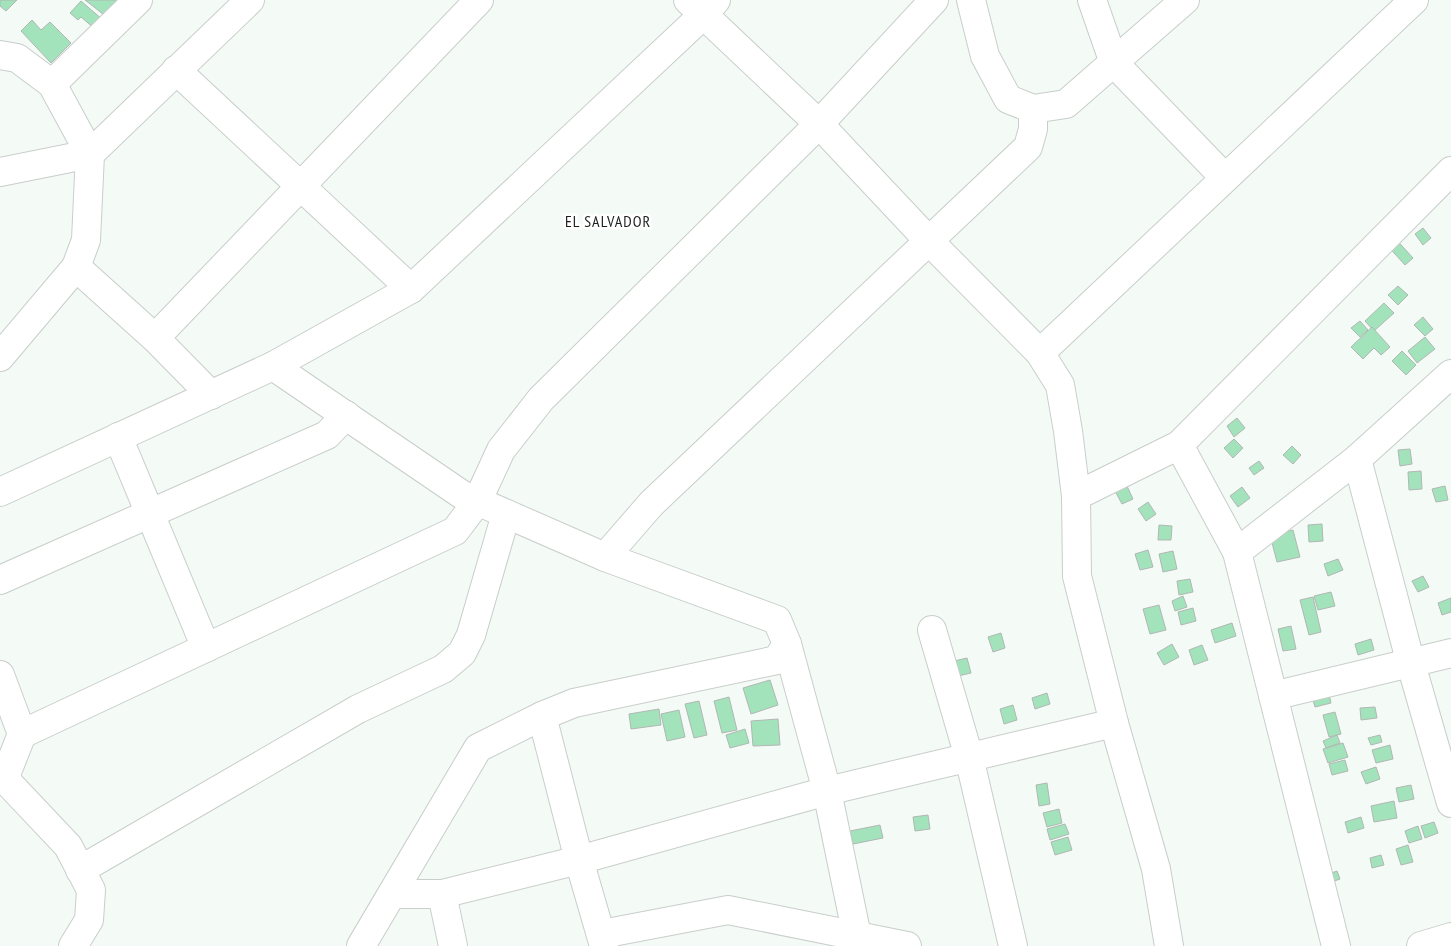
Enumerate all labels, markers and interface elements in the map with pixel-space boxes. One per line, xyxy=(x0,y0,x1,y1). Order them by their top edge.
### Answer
district label: EL SALVADOR xyxy=(565,211,651,231)

